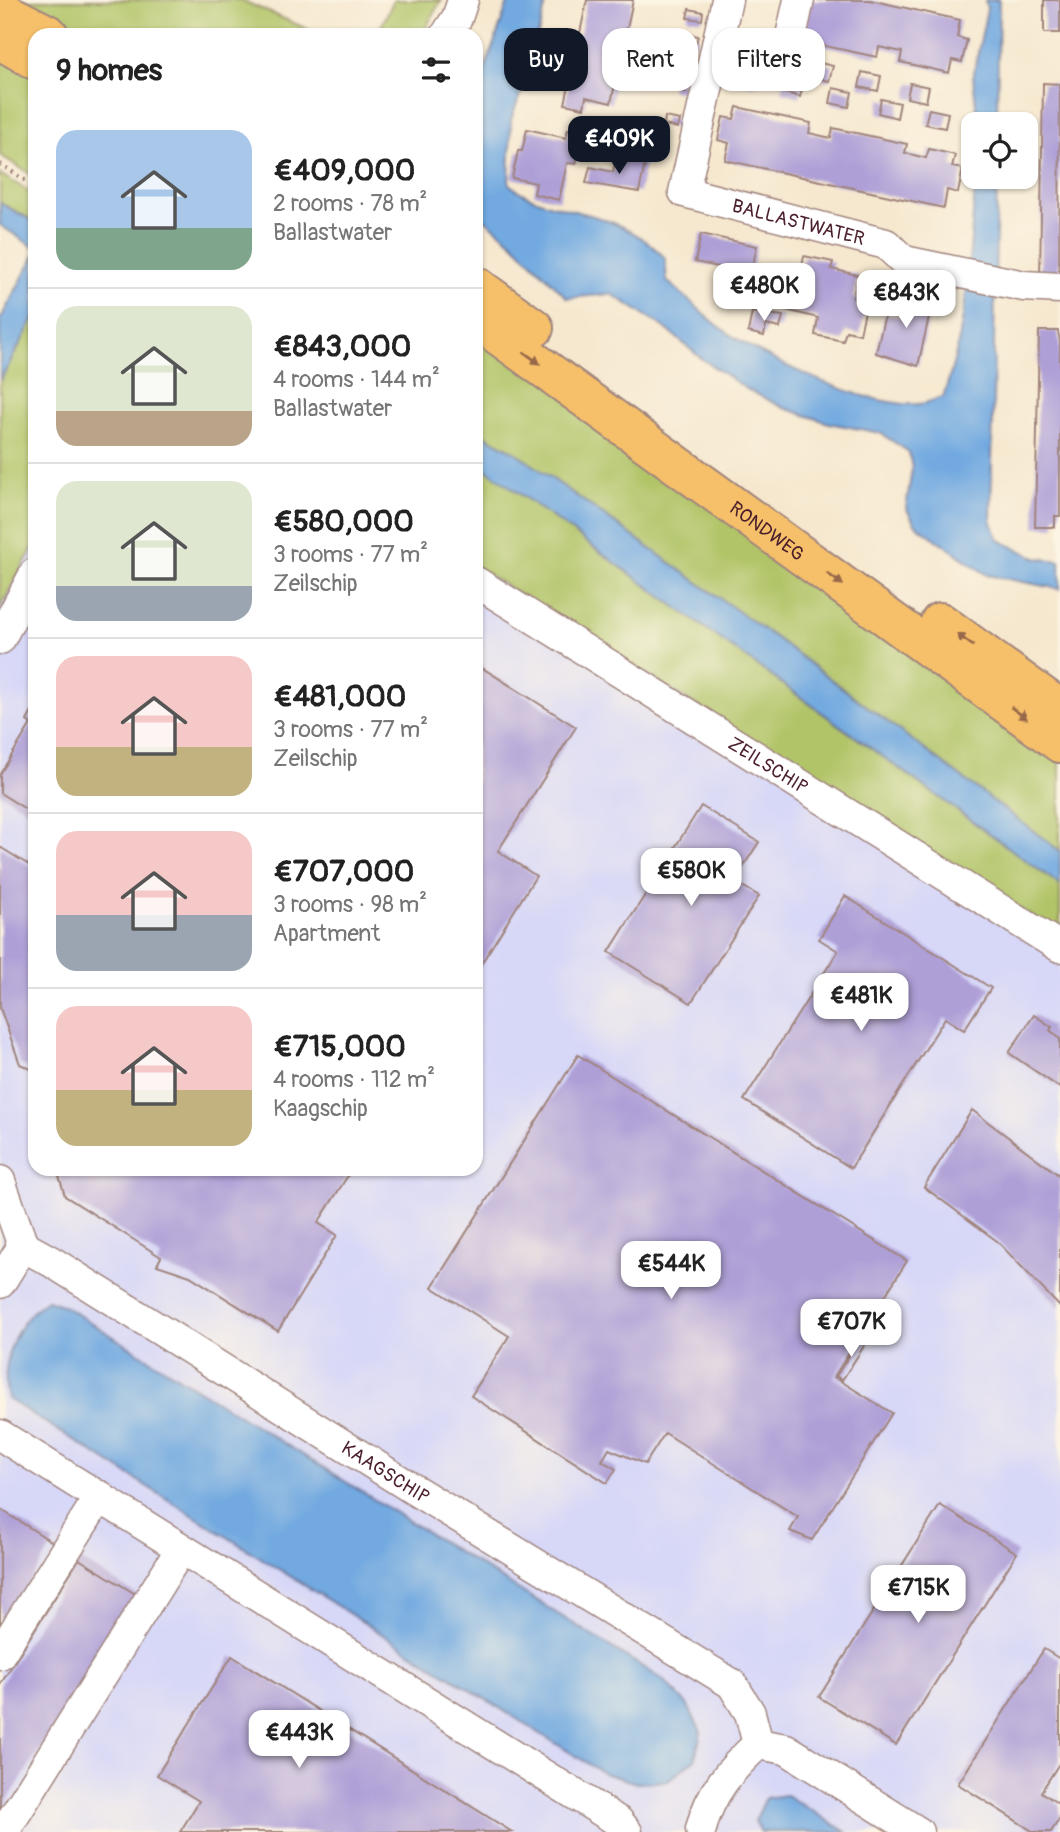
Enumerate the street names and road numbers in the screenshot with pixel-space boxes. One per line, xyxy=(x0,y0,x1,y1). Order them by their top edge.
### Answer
street label: BALLASTWATER xyxy=(729,194,867,251)
street label: RONDWEG xyxy=(725,496,809,566)
street label: ZEILSCHIP xyxy=(724,732,812,800)
street label: KAAGSCHIP xyxy=(337,1436,434,1509)

